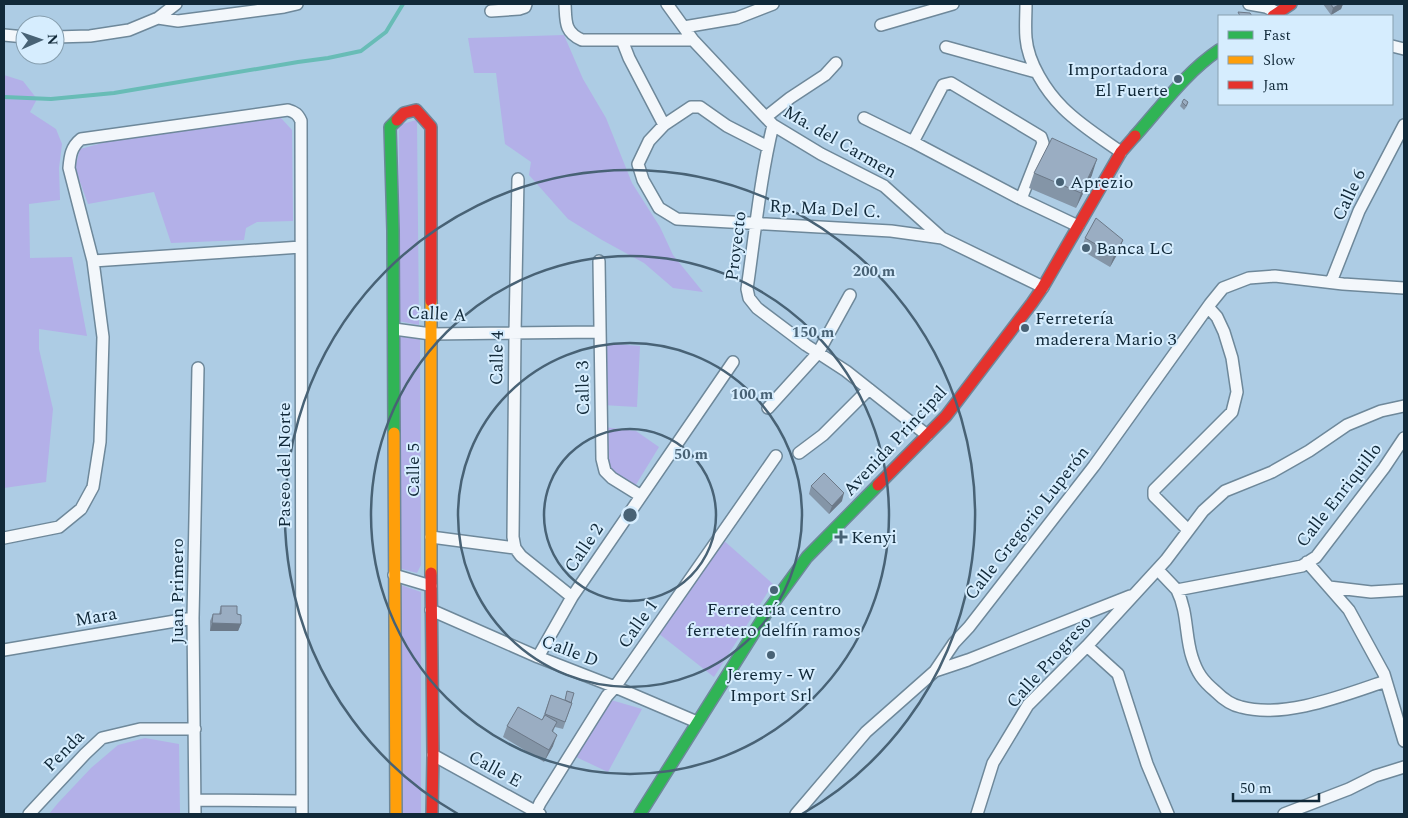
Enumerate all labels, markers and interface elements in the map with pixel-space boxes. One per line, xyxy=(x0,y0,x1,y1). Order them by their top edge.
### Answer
north arrow xyxy=(15,15,65,65)
legend xyxy=(1218,15,1393,105)
text: Fast xyxy=(1263,24,1291,47)
text: N xyxy=(42,33,63,46)
text: Slow xyxy=(1263,49,1295,72)
place label: Importadora El Fuerte xyxy=(1067,56,1168,104)
marker: Importadora El Fuerte xyxy=(1172,73,1184,85)
text: Jam xyxy=(1263,74,1289,97)
street label: Ma. del Carmen xyxy=(778,98,902,186)
street label: Calle 6 xyxy=(1325,165,1373,225)
place label: Aprezio xyxy=(1070,169,1134,196)
marker: Aprezio xyxy=(1054,176,1066,188)
street label: Rp. Ma Del C. xyxy=(769,193,881,225)
street label: Proyecto xyxy=(718,209,754,283)
place label: Banca LC xyxy=(1096,235,1174,262)
marker: Banca LC xyxy=(1080,242,1092,254)
text: 200 m xyxy=(853,260,896,283)
street label: Calle A xyxy=(407,299,467,329)
place label: Ferretería maderera Mario 3 xyxy=(1035,305,1177,353)
text: 150 m xyxy=(792,321,835,344)
marker: Ferretería maderera Mario 3 xyxy=(1019,322,1031,334)
street label: Calle 4 xyxy=(483,330,511,386)
street label: Calle 3 xyxy=(569,360,597,416)
street label: Avenida Principal xyxy=(836,380,954,502)
text: 100 m xyxy=(731,383,774,406)
street label: Paseo del Norte xyxy=(271,402,298,528)
street label: Calle Enriquillo xyxy=(1289,437,1389,553)
street label: Calle Gregorio Luperón xyxy=(958,440,1096,606)
street label: Calle 5 xyxy=(400,443,427,497)
text: 50 m xyxy=(674,443,709,466)
centre of rings xyxy=(621,506,639,524)
street label: Calle 2 xyxy=(558,518,610,578)
place label: Kenyi xyxy=(851,524,897,551)
marker: Kenyi xyxy=(835,531,847,543)
street label: Juan Primero xyxy=(164,538,191,644)
marker: Ferretería centro ferretero delfín ramos xyxy=(768,584,780,596)
street label: Calle 1 xyxy=(611,594,665,654)
place label: Ferretería centro ferretero delfín ramos xyxy=(687,596,861,644)
street label: Mara xyxy=(73,600,119,634)
street label: Calle Progreso xyxy=(1000,610,1098,714)
street label: Calle D xyxy=(537,628,603,674)
marker: Jeremy - W Import Srl xyxy=(765,649,777,661)
place label: Jeremy - W Import Srl xyxy=(727,661,816,709)
street label: Penda xyxy=(37,724,91,778)
street label: Calle E xyxy=(463,743,527,795)
scale bar xyxy=(1233,770,1319,802)
text: 50 m xyxy=(1240,777,1272,800)

